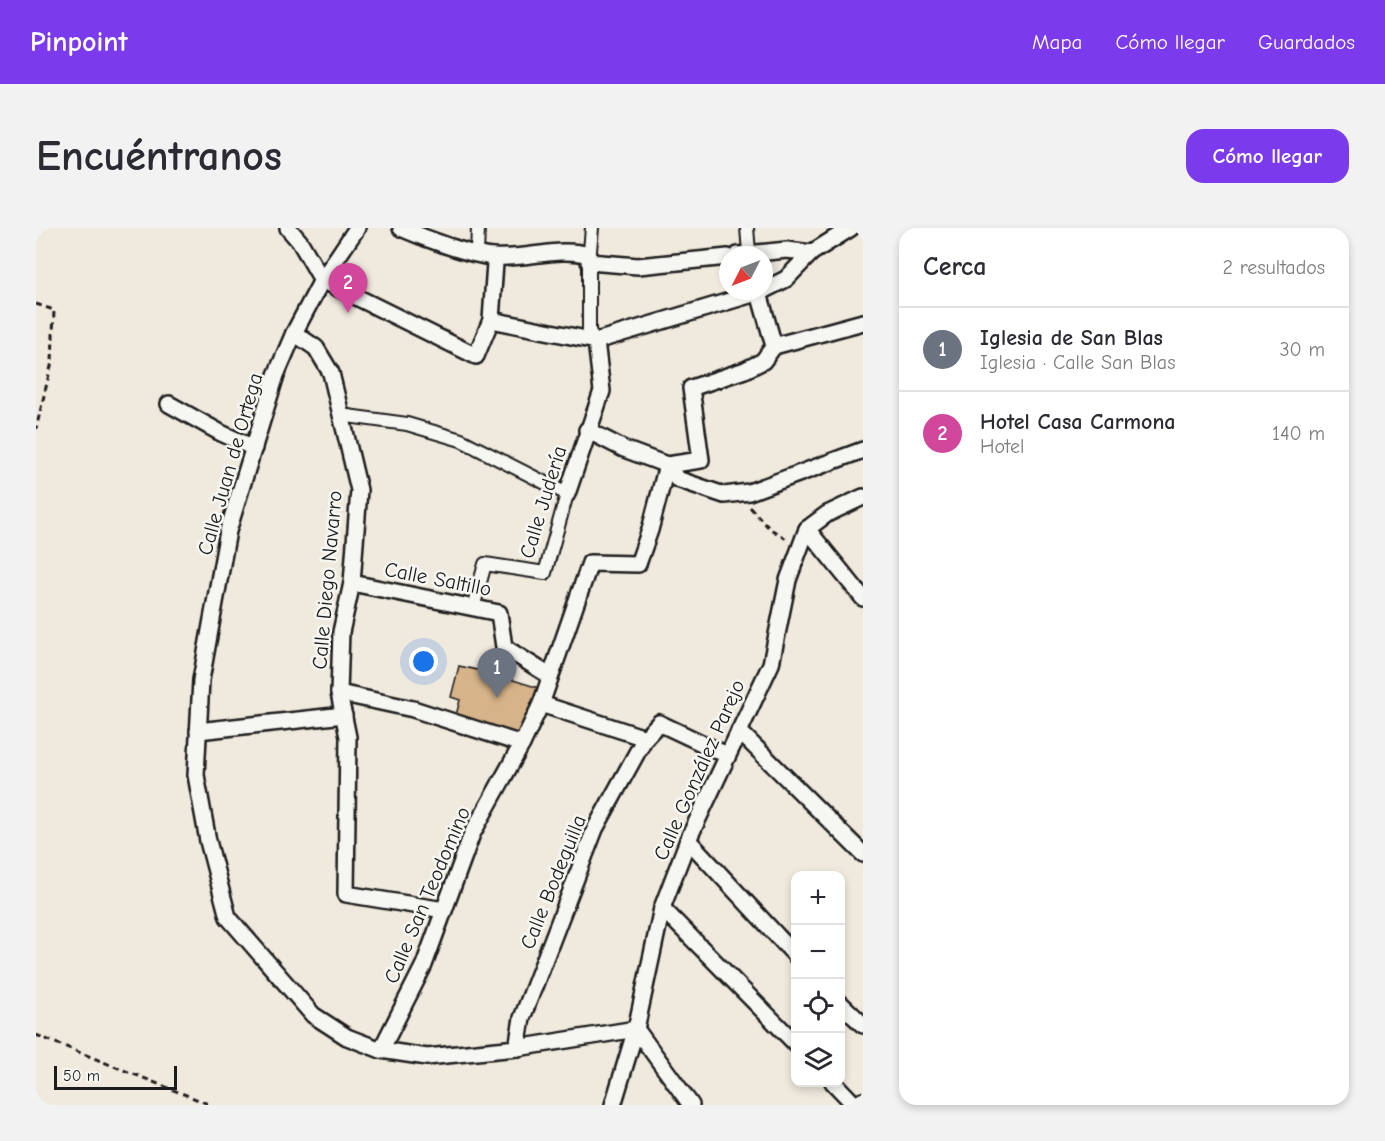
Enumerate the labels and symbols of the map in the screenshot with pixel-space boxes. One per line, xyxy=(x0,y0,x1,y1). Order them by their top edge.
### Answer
north arrow xyxy=(719,246,773,300)
pin: 2 xyxy=(328,264,368,313)
street label: Calle Juan de Ortega xyxy=(192,370,268,558)
street label: Calle Judería xyxy=(515,443,571,561)
street label: Calle Diego Navarro xyxy=(307,490,347,670)
street label: Calle Saltillo xyxy=(382,557,494,601)
your location xyxy=(409,647,438,676)
pin: 1 xyxy=(478,648,516,698)
street label: Calle González Parejo xyxy=(648,676,750,864)
street label: Calle San Teodomino xyxy=(379,803,475,987)
street label: Calle Bodeguilla xyxy=(515,811,591,953)
scale bar xyxy=(54,1063,177,1090)

